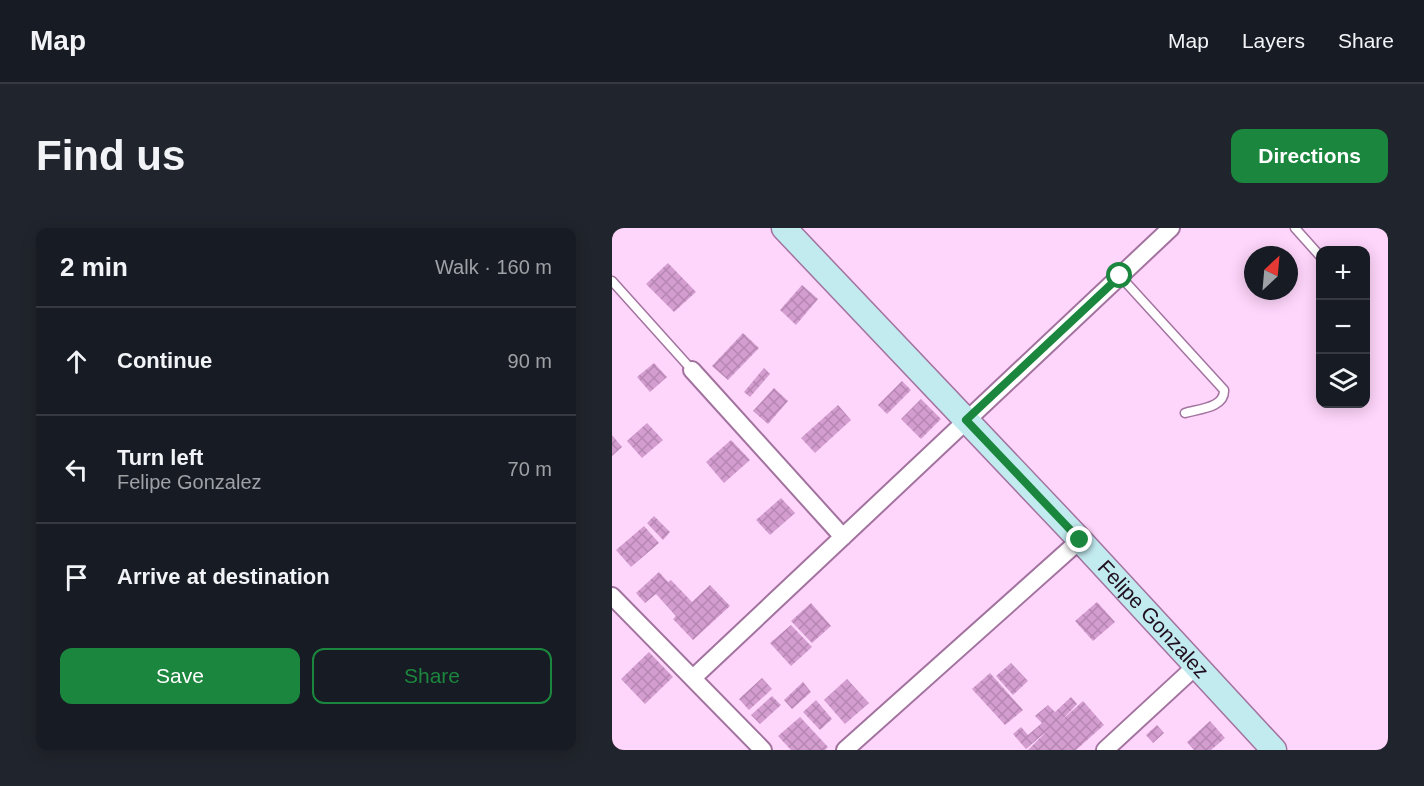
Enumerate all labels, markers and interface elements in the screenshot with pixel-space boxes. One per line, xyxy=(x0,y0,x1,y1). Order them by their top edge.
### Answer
text: Map xyxy=(30,25,86,56)
text: Map xyxy=(1168,29,1209,52)
text: Layers xyxy=(1242,29,1305,52)
text: Share xyxy=(1338,29,1394,52)
button: Directions xyxy=(1231,129,1388,183)
text: Find us xyxy=(36,132,185,179)
north arrow xyxy=(1244,246,1298,300)
map controls xyxy=(1316,246,1370,408)
button: + xyxy=(1316,246,1370,300)
text: 2 min xyxy=(60,252,128,282)
text: Walk · 160 m xyxy=(435,256,552,278)
route start xyxy=(1106,262,1132,288)
button: − xyxy=(1316,300,1370,354)
icon: ahead xyxy=(60,345,93,378)
text: Continue xyxy=(117,348,212,373)
text: 90 m xyxy=(508,350,552,372)
button: layers xyxy=(1316,354,1370,408)
text: Turn left xyxy=(117,445,203,470)
icon: left xyxy=(60,453,93,486)
text: 70 m xyxy=(508,458,552,480)
text: Felipe Gonzalez xyxy=(117,471,262,493)
route end xyxy=(1066,526,1092,552)
street label: Felipe Gonzalez xyxy=(1094,555,1214,683)
icon: arrive xyxy=(60,561,93,594)
text: Arrive at destination xyxy=(117,564,330,589)
button: Save xyxy=(60,648,300,704)
button: Share xyxy=(312,648,552,704)

